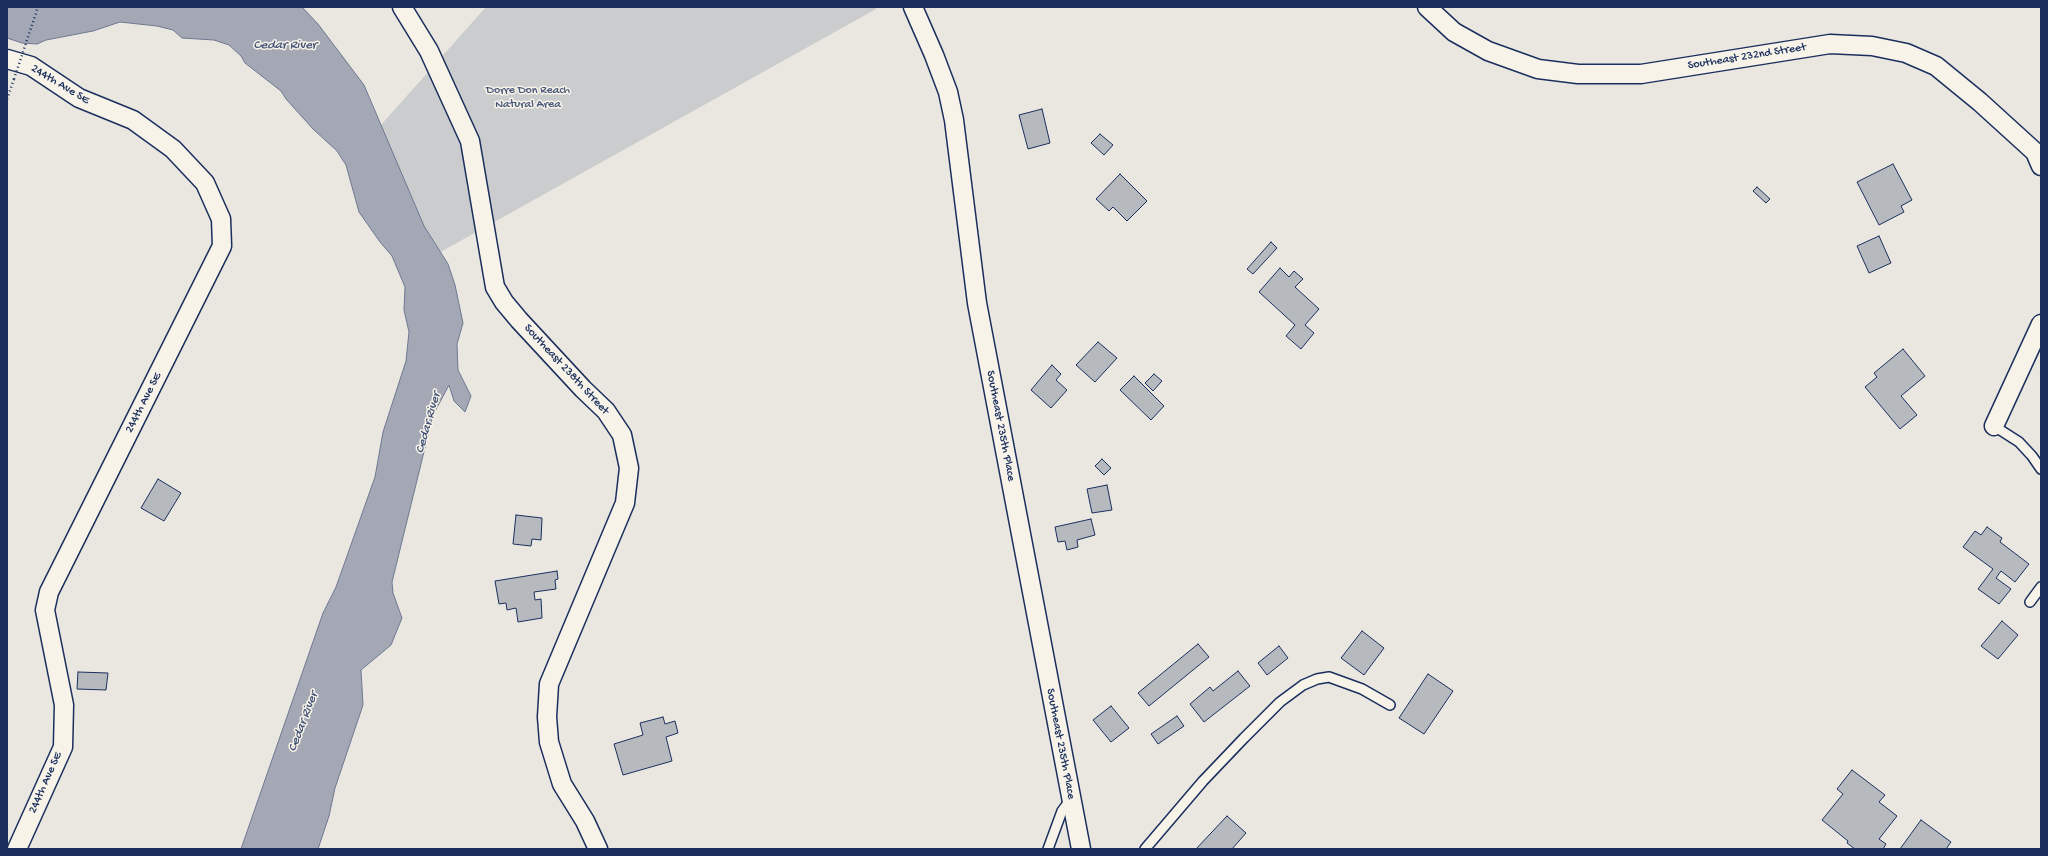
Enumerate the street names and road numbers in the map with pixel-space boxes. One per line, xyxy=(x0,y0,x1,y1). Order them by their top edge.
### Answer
street label: Southeast 232nd Street xyxy=(1687,41,1807,73)
street label: 244th Ave SE xyxy=(28,62,92,108)
street label: Southeast 238th Street xyxy=(520,322,612,418)
street label: Southeast 235th Place xyxy=(982,369,1018,483)
street label: 244th Ave SE xyxy=(123,370,165,436)
street label: Southeast 235th Place xyxy=(1042,687,1078,801)
street label: 244th Ave SE xyxy=(26,750,66,816)

